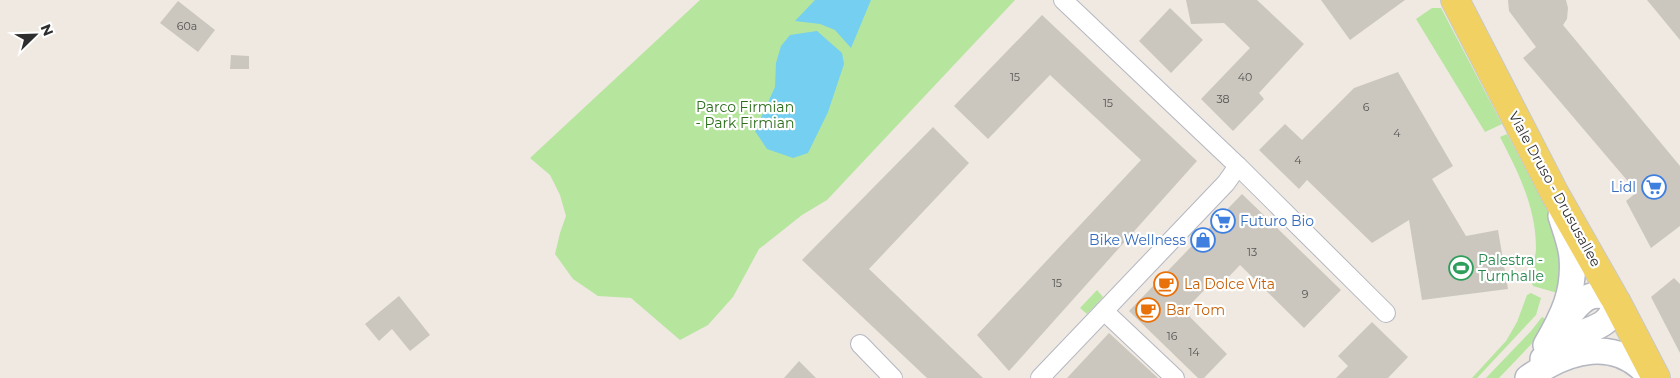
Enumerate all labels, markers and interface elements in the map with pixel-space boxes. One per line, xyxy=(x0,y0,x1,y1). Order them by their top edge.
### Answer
north arrow xyxy=(10,10,60,60)
house number: 60a xyxy=(177,19,197,33)
text: N xyxy=(36,21,57,39)
house number: 15 xyxy=(1010,70,1020,84)
house number: 40 xyxy=(1238,70,1252,84)
house number: 38 xyxy=(1216,92,1230,106)
house number: 15 xyxy=(1103,96,1113,110)
park label: Parco Firmian - Park Firmian xyxy=(695,98,795,132)
house number: 6 xyxy=(1363,100,1370,114)
street label: Viale Druso - Drususallee xyxy=(1505,108,1605,270)
house number: 4 xyxy=(1393,126,1401,140)
house number: 4 xyxy=(1294,153,1302,167)
supermarket icon: Lidl xyxy=(1641,174,1667,200)
place label: Lidl xyxy=(1611,178,1636,196)
supermarket icon: Futuro Bio xyxy=(1210,208,1236,234)
place label: Futuro Bio xyxy=(1240,212,1314,230)
shop icon: Bike Wellness xyxy=(1190,227,1216,253)
place label: Bike Wellness xyxy=(1089,231,1186,249)
house number: 13 xyxy=(1247,245,1257,259)
place label: Palestra - Turnhalle xyxy=(1478,251,1544,285)
sports icon: Palestra - Turnhalle xyxy=(1448,255,1474,281)
cafe icon: La Dolce Vita xyxy=(1153,271,1179,297)
place label: La Dolce Vita xyxy=(1184,275,1275,293)
house number: 15 xyxy=(1052,276,1062,290)
house number: 9 xyxy=(1302,287,1309,301)
cafe icon: Bar Tom xyxy=(1135,297,1161,323)
place label: Bar Tom xyxy=(1166,301,1225,319)
house number: 16 xyxy=(1167,329,1178,343)
house number: 14 xyxy=(1188,345,1200,359)

